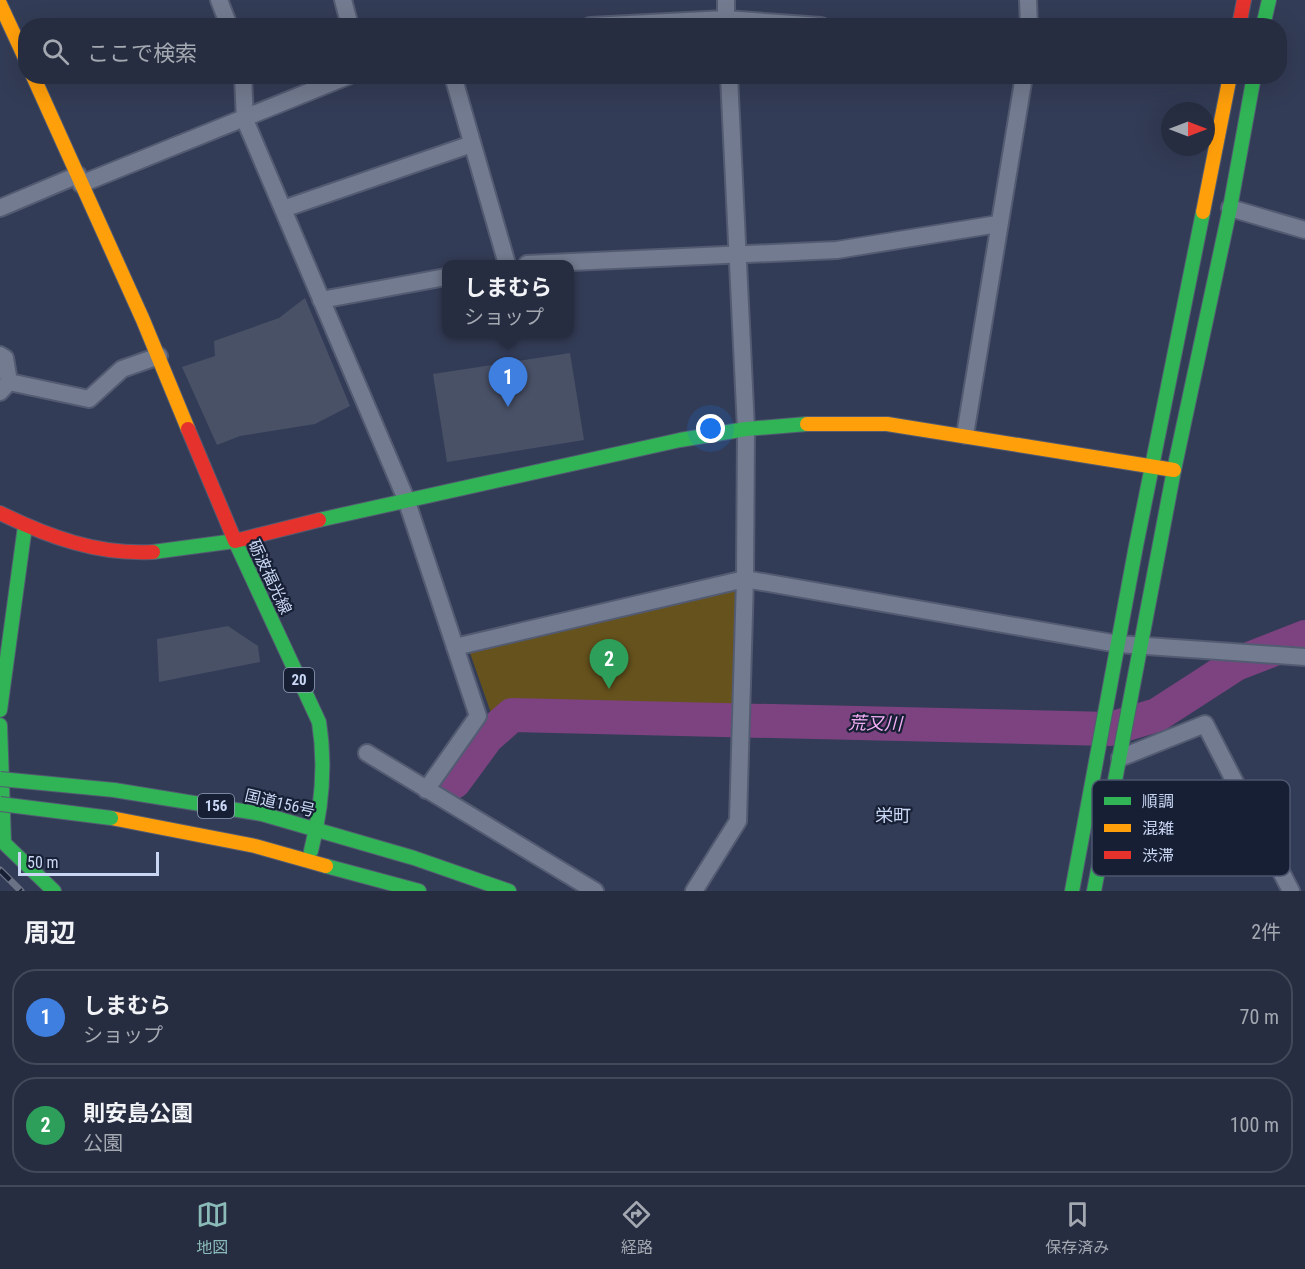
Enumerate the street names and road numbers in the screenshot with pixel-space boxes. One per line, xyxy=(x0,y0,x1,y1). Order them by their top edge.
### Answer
street label: 砺波福光線 xyxy=(244,537,296,617)
road number: 20 xyxy=(284,668,314,692)
street label: 国道156号 xyxy=(243,786,317,820)
road number: 156 xyxy=(198,794,234,818)

